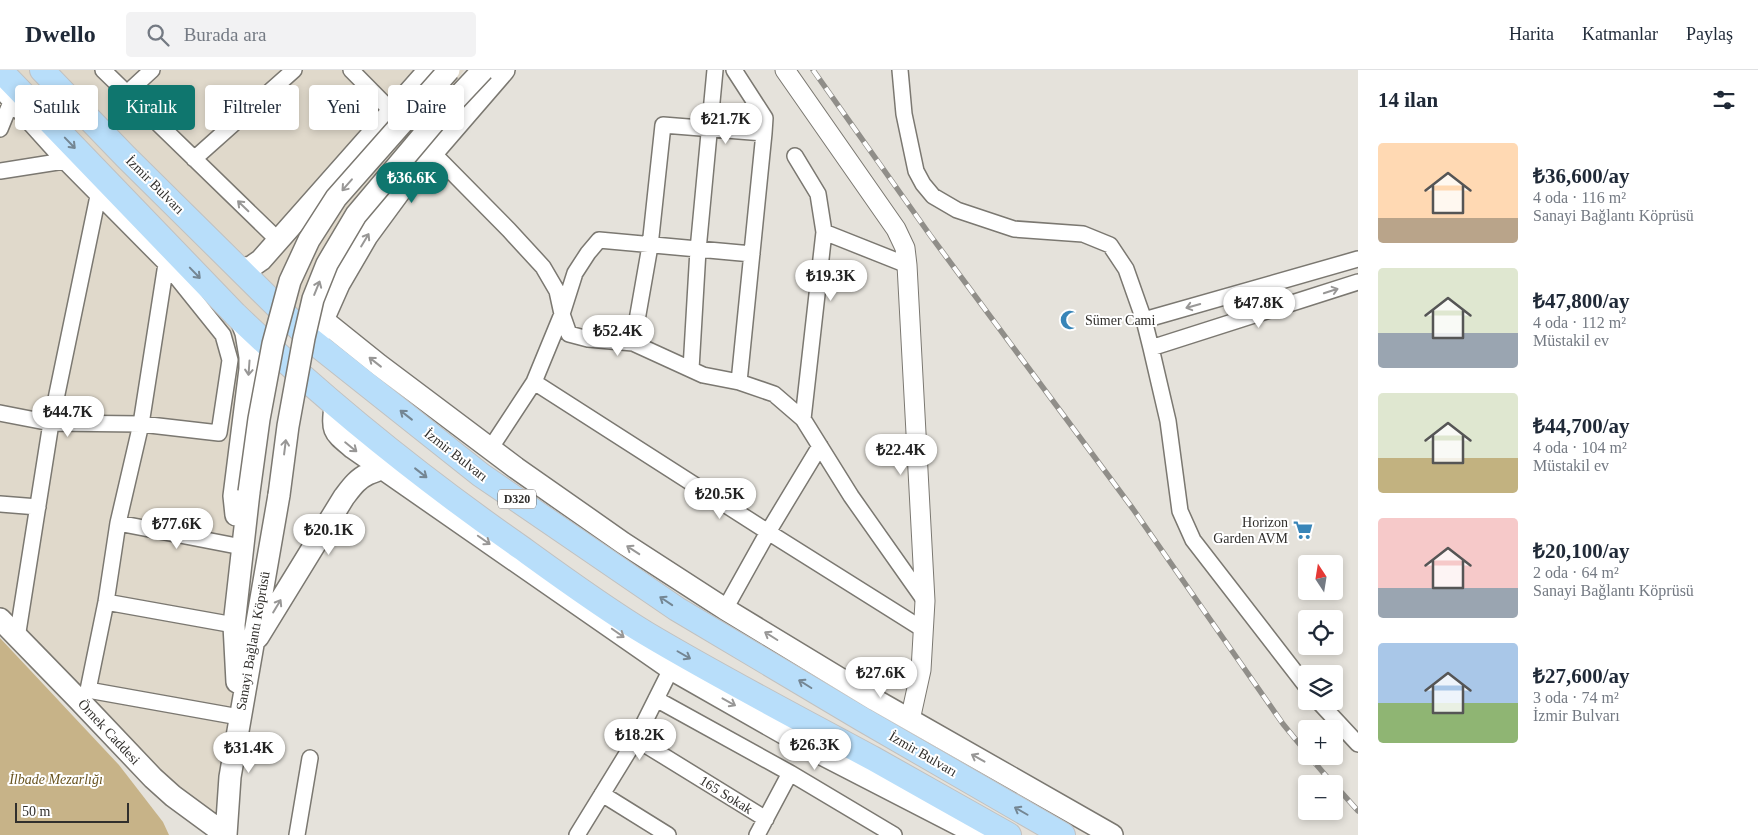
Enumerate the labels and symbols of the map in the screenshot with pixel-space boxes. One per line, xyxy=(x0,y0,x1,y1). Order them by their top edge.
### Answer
pin: ₺21.7K xyxy=(685,102,767,145)
one-way arrow xyxy=(64,137,76,150)
street label: İzmir Bulvarı xyxy=(123,153,187,217)
pin: ₺36.6K xyxy=(371,162,453,204)
one-way arrow xyxy=(342,178,353,191)
one-way arrow xyxy=(236,200,249,212)
one-way arrow xyxy=(360,234,370,248)
pin: ₺19.3K xyxy=(790,260,872,302)
one-way arrow xyxy=(189,267,201,279)
one-way arrow xyxy=(313,281,323,296)
one-way arrow xyxy=(1323,285,1339,295)
pin: ₺47.8K xyxy=(1218,286,1300,329)
one-way arrow xyxy=(1186,301,1202,311)
mosque icon: Sümer Cami xyxy=(1059,309,1081,331)
place label: Sümer Cami xyxy=(1085,313,1155,328)
pin: ₺52.4K xyxy=(577,314,659,357)
one-way arrow xyxy=(369,356,382,367)
one-way arrow xyxy=(245,359,254,375)
pin: ₺44.7K xyxy=(27,396,109,438)
one-way arrow xyxy=(399,410,412,421)
street label: İzmir Bulvarı xyxy=(422,426,491,484)
pin: ₺22.4K xyxy=(860,434,942,476)
one-way arrow xyxy=(280,439,290,455)
one-way arrow xyxy=(345,441,358,452)
one-way arrow xyxy=(414,468,427,479)
pin: ₺20.5K xyxy=(679,478,761,520)
road number: D320 xyxy=(498,489,536,508)
pin: ₺77.6K xyxy=(136,508,218,550)
pin: ₺20.1K xyxy=(288,514,370,556)
place label: Horizon Garden AVM xyxy=(1213,515,1289,546)
supermarket icon: Horizon Garden AVM xyxy=(1292,519,1314,541)
one-way arrow xyxy=(477,535,491,545)
one-way arrow xyxy=(627,545,641,555)
north arrow xyxy=(1298,555,1342,600)
street label: Sanayi Bağlantı Köprüsü xyxy=(233,570,273,712)
one-way arrow xyxy=(659,596,673,606)
one-way arrow xyxy=(273,600,283,614)
one-way arrow xyxy=(611,628,625,638)
one-way arrow xyxy=(765,631,779,641)
one-way arrow xyxy=(677,650,692,660)
pin: ₺27.6K xyxy=(840,656,922,699)
one-way arrow xyxy=(799,679,813,689)
street label: Örnek Caddesi xyxy=(75,696,144,768)
one-way arrow xyxy=(721,697,736,707)
pin: ₺18.2K xyxy=(599,718,681,761)
pin: ₺26.3K xyxy=(774,728,856,771)
street label: İzmir Bulvarı xyxy=(886,729,960,780)
pin: ₺31.4K xyxy=(208,732,290,774)
one-way arrow xyxy=(972,753,986,763)
park label: İlbade Mezarlığı xyxy=(8,772,103,787)
street label: 165 Sokak xyxy=(697,773,755,817)
scale bar xyxy=(15,800,129,823)
one-way arrow xyxy=(1014,805,1029,815)

